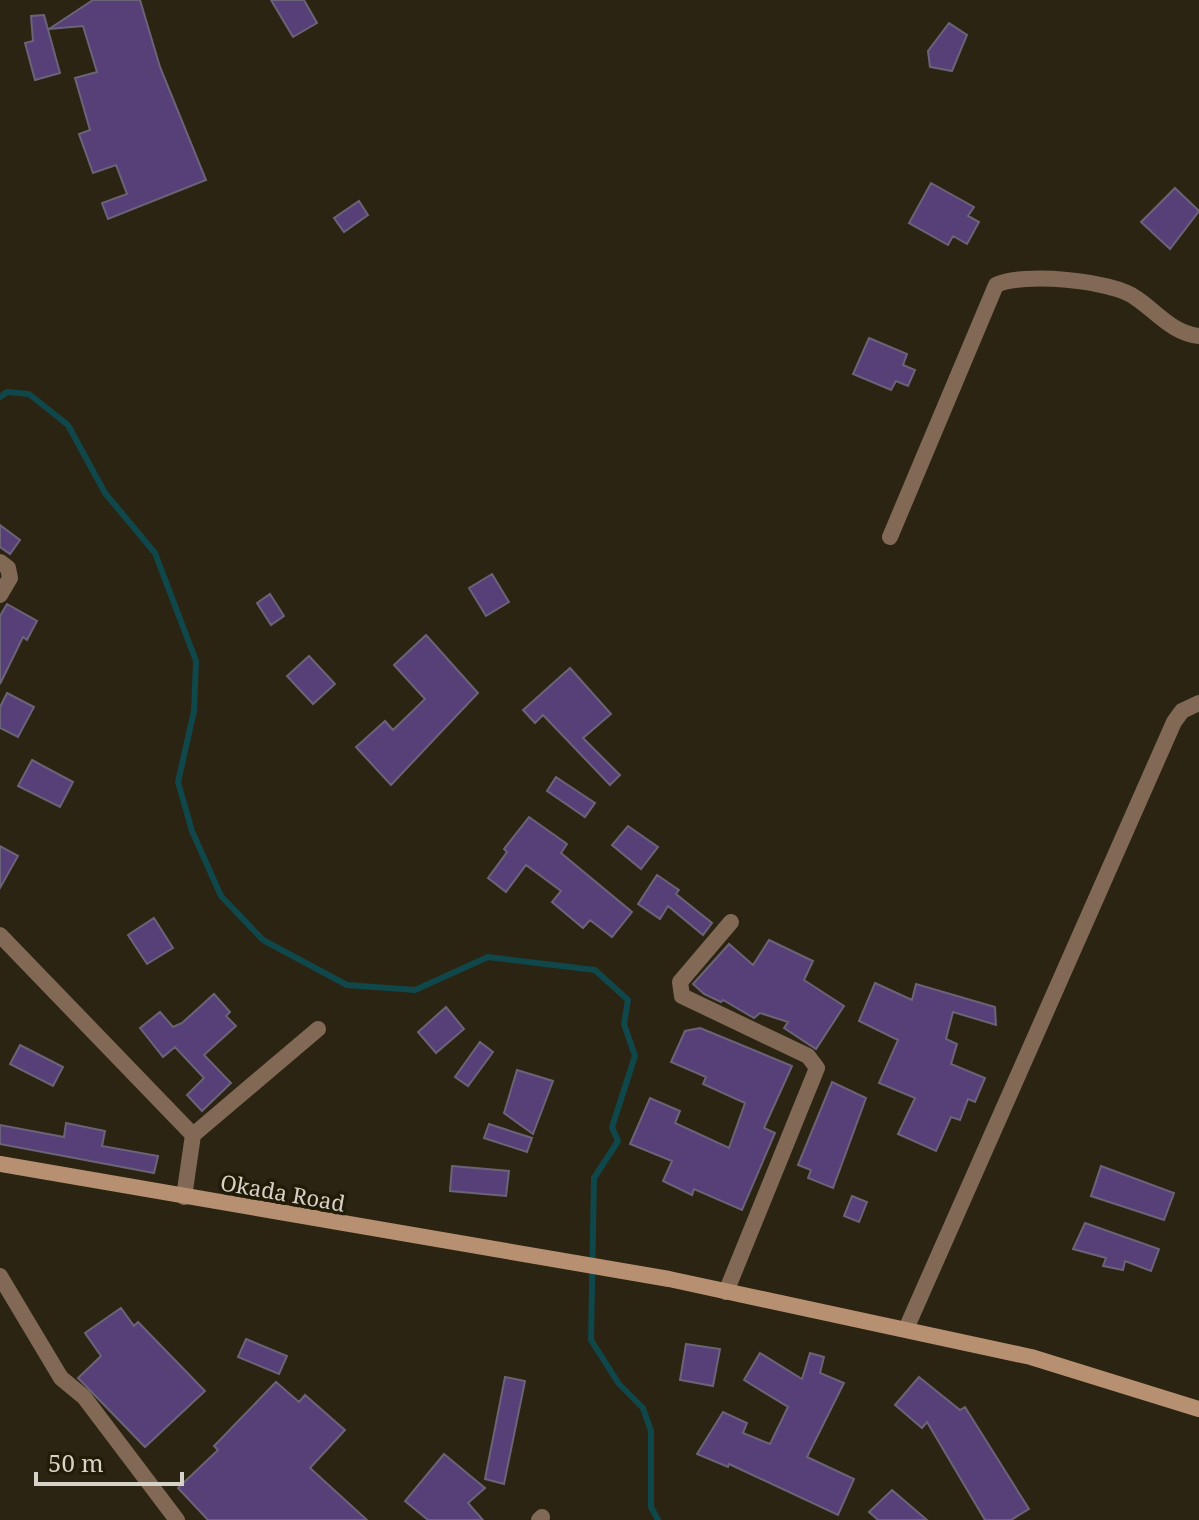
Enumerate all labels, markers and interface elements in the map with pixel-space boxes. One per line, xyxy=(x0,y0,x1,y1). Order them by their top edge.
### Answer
street label: Okada Road xyxy=(218,1166,348,1218)
scale bar xyxy=(36,1436,182,1486)
text: 50 m xyxy=(48,1446,104,1479)

